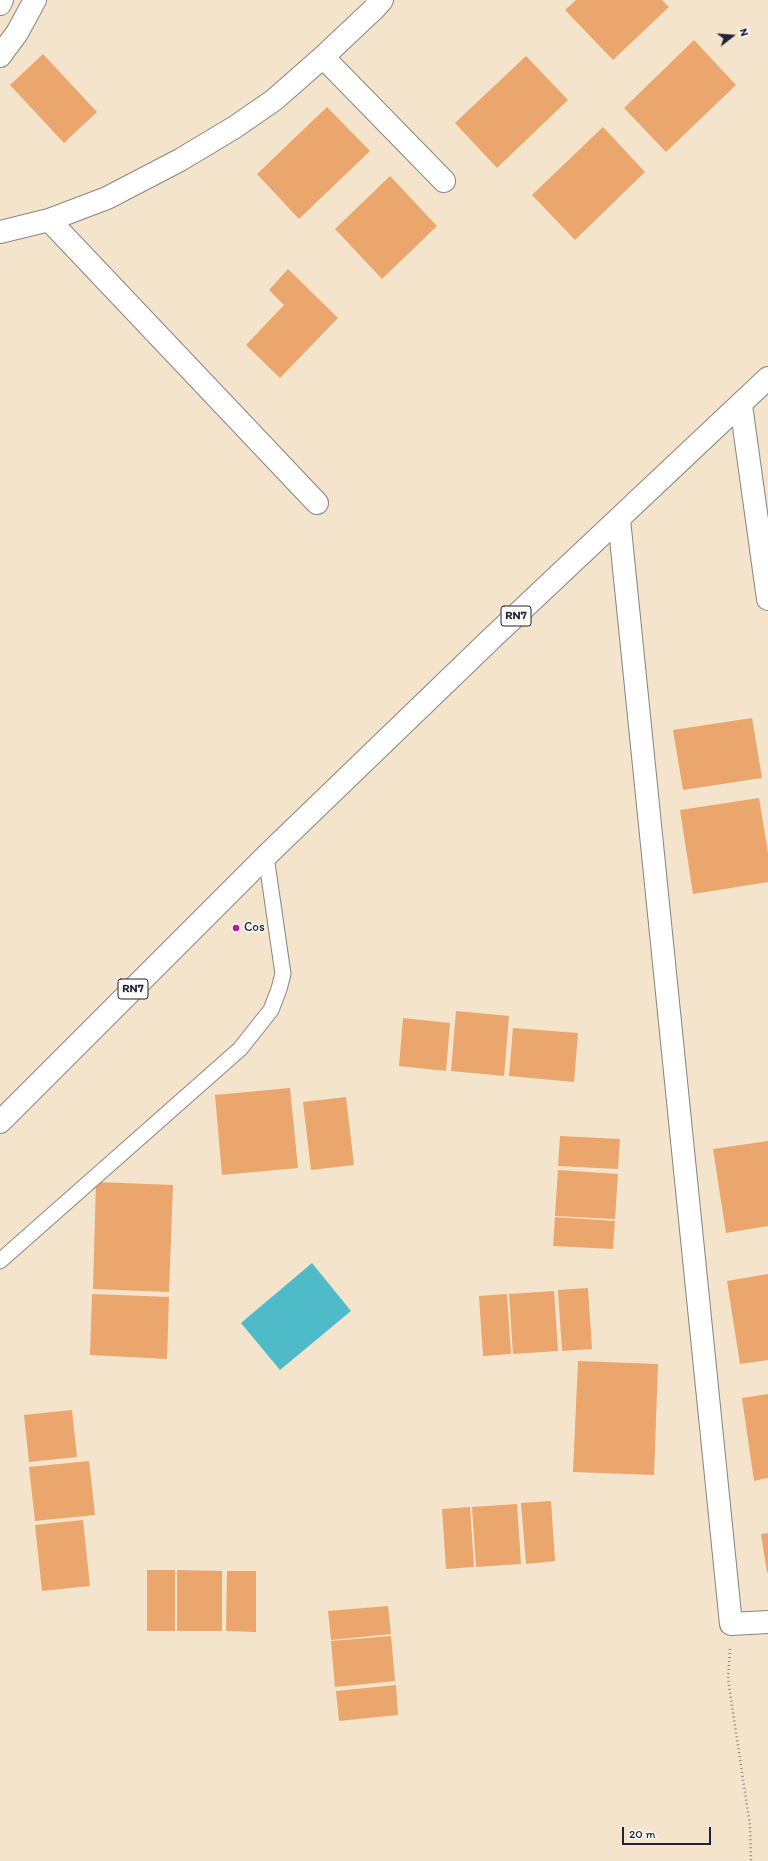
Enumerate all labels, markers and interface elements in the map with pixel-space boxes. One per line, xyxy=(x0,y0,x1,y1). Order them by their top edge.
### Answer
north arrow xyxy=(712,16,752,56)
text: N xyxy=(737,27,751,38)
road number: RN7 xyxy=(501,606,531,626)
place label: Cos xyxy=(244,920,265,936)
marker: Cos xyxy=(231,923,241,933)
road number: RN7 xyxy=(118,979,148,999)
scale bar xyxy=(624,1819,713,1845)
text: 20 m xyxy=(629,1827,656,1841)

